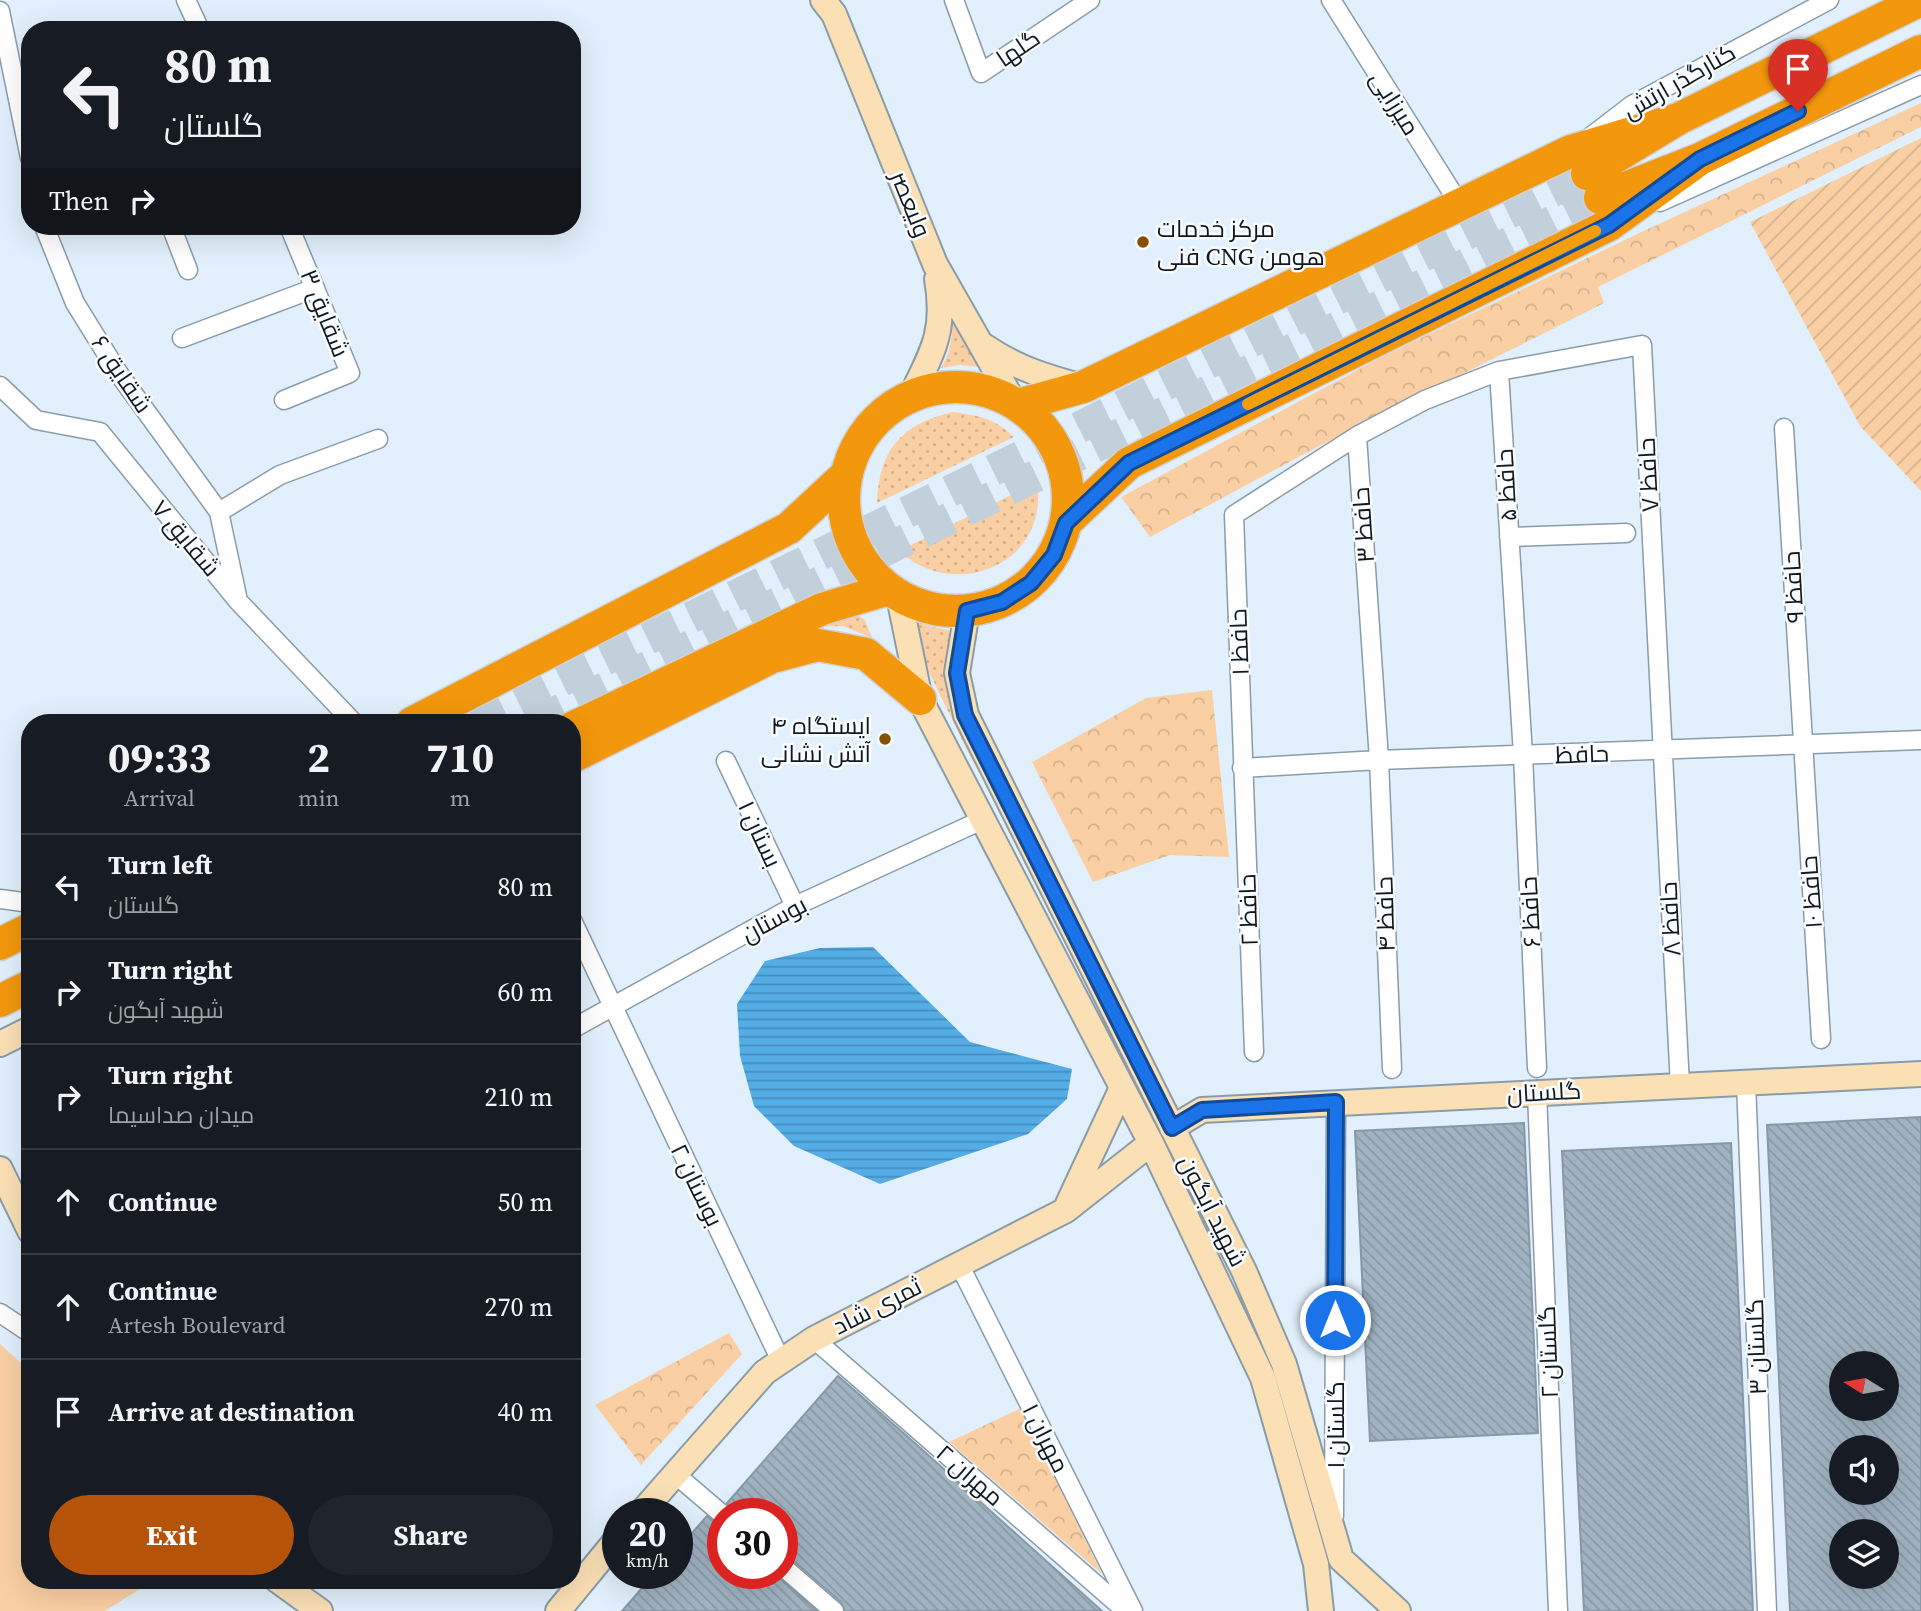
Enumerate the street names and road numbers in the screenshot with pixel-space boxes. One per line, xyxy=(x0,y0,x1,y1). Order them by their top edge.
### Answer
street label: گلها xyxy=(989,21,1047,75)
street label: کنارگذر ارتش xyxy=(1616,35,1742,127)
street label: میرزایی xyxy=(1362,65,1428,141)
street label: ولیعصر xyxy=(882,164,939,242)
street label: شقایق ۳ xyxy=(292,264,358,362)
street label: شقایق ۶ xyxy=(84,329,160,419)
street label: حافظ ۷ xyxy=(1630,437,1666,513)
street label: حافظ ۵ xyxy=(1488,448,1524,522)
street label: حافظ ۳ xyxy=(1344,486,1382,564)
street label: شقایق ۷ xyxy=(144,493,228,583)
street label: حافظ ۹ xyxy=(1775,550,1811,624)
street label: حافظ ۱ xyxy=(1221,608,1257,676)
street label: حافظ xyxy=(1554,737,1610,771)
street label: بستان ۱ xyxy=(730,795,790,873)
street label: حافظ ۱۰ xyxy=(1792,854,1830,930)
street label: حافظ ۲ xyxy=(1230,873,1266,947)
street label: حافظ ۴ xyxy=(1367,876,1403,952)
street label: حافظ ۶ xyxy=(1512,876,1548,948)
street label: حافظ ۸ xyxy=(1652,881,1688,957)
street label: بوستان xyxy=(735,888,813,950)
street label: گلستان xyxy=(1506,1074,1582,1110)
street label: بوستان ۲ xyxy=(663,1138,731,1232)
street label: شهید آبگون xyxy=(1171,1150,1255,1272)
street label: ثمری شاد xyxy=(827,1269,928,1342)
street label: گلستان ۳ xyxy=(1738,1298,1774,1396)
street label: گلستان ۲ xyxy=(1530,1305,1566,1399)
street label: گلستان ۱ xyxy=(1319,1381,1352,1469)
street label: ۱ مهران xyxy=(1015,1398,1077,1478)
street label: مهران ۲ xyxy=(929,1437,1011,1513)

